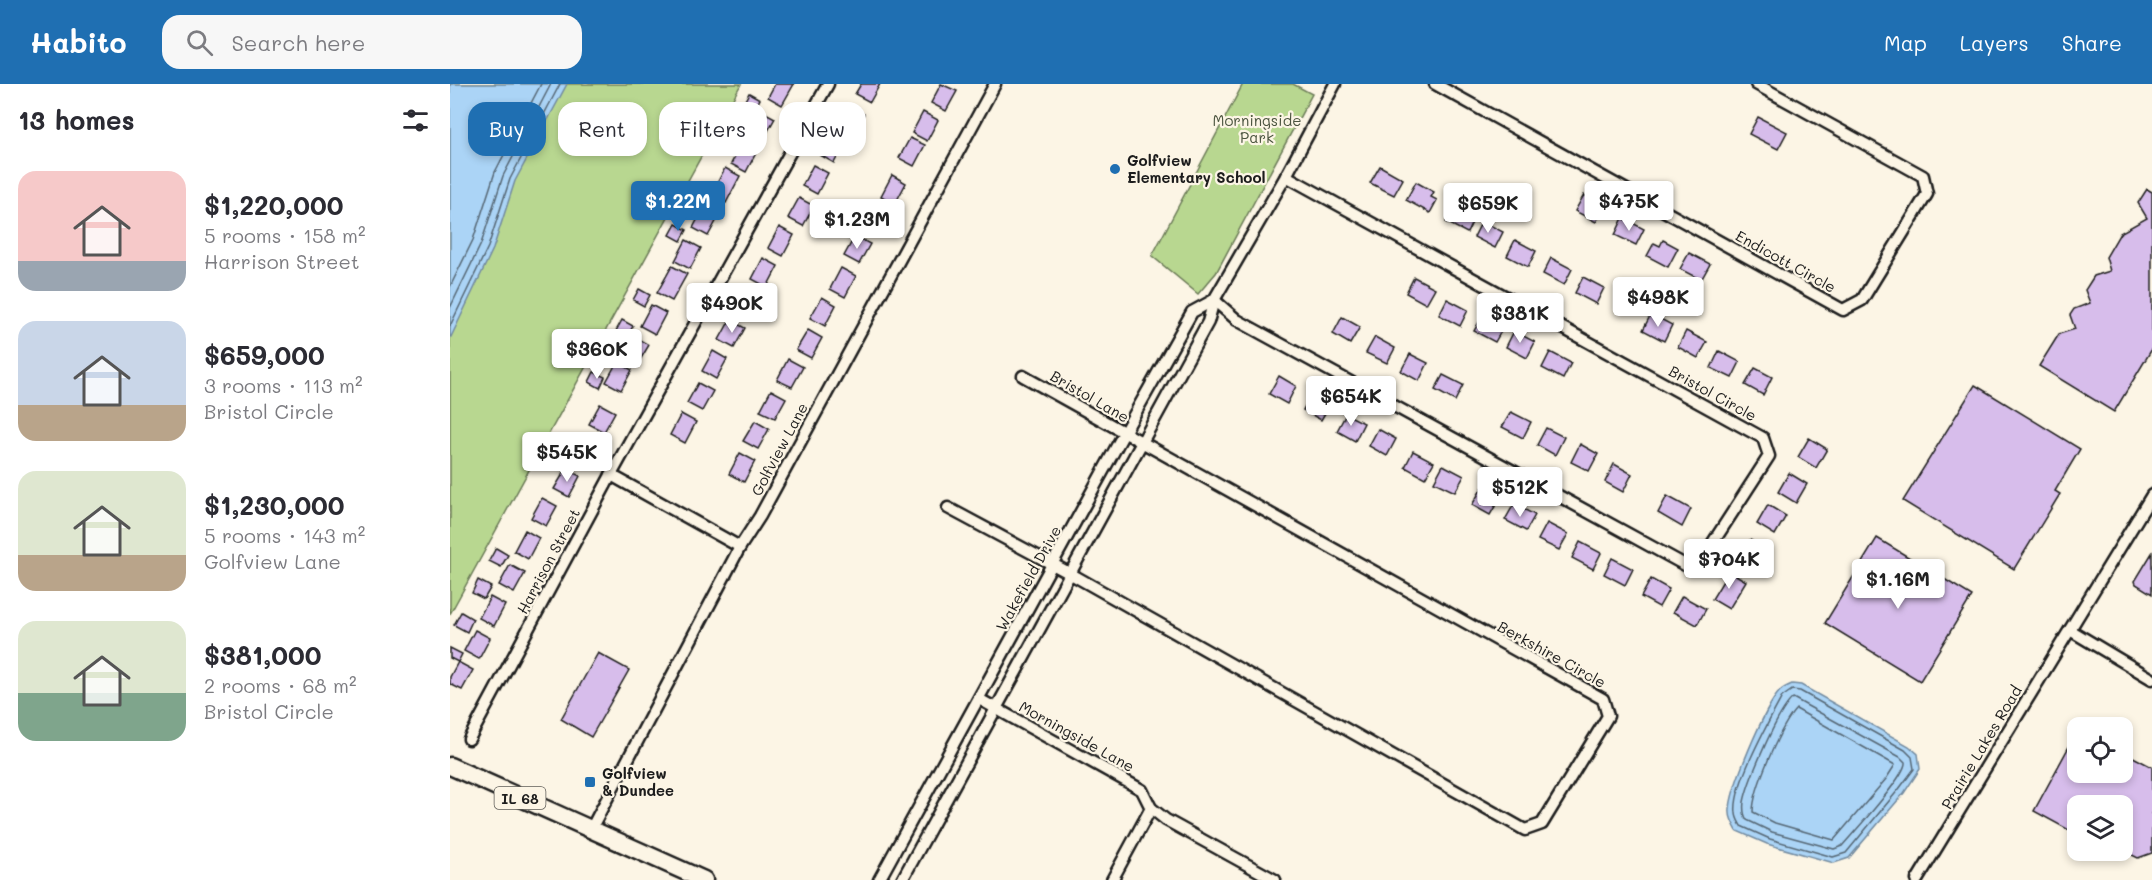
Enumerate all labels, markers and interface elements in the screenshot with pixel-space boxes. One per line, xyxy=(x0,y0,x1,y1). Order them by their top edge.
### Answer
search box xyxy=(162,15,582,69)
text: Habito xyxy=(30,24,126,60)
icon: search xyxy=(183,26,216,59)
text: Search here xyxy=(231,28,365,57)
text: Map xyxy=(1884,29,1927,56)
text: Layers xyxy=(1960,29,2029,56)
text: Share xyxy=(2062,29,2122,56)
chip: Buy xyxy=(468,102,546,156)
chip: Rent xyxy=(558,102,647,156)
chip: Filters xyxy=(659,102,767,156)
chip: New xyxy=(779,102,866,156)
text: 13 homes xyxy=(18,103,135,137)
icon: filters xyxy=(399,104,432,137)
park label: Morningside Park xyxy=(1213,110,1301,147)
place label: Golfview Elementary School xyxy=(1127,150,1266,187)
marker: Golfview Elementary School xyxy=(1108,162,1122,176)
pin: $1.22M xyxy=(629,181,727,232)
pin: $475K xyxy=(1587,181,1671,232)
pin: $659K xyxy=(1446,183,1530,234)
text: $1.22M xyxy=(645,187,711,213)
text: $475K xyxy=(1598,187,1660,213)
text: $1,220,000 xyxy=(204,188,344,222)
text: $659K xyxy=(1457,189,1519,215)
icon: home xyxy=(66,195,138,267)
pin: $1.23M xyxy=(808,199,906,250)
text: $1.23M xyxy=(824,205,890,231)
text: 5 rooms · 158 m² xyxy=(204,222,366,248)
street label: Endicott Circle xyxy=(1732,225,1840,297)
text: Harrison Street xyxy=(204,248,360,274)
pin: $498K xyxy=(1616,277,1700,328)
pin: $490K xyxy=(690,283,774,334)
text: $498K xyxy=(1627,283,1689,309)
text: $490K xyxy=(700,289,764,315)
pin: $381K xyxy=(1478,293,1562,344)
text: $381K xyxy=(1491,299,1549,325)
pin: $360K xyxy=(555,329,639,380)
text: $360K xyxy=(566,335,628,361)
text: $659,000 xyxy=(204,338,325,372)
icon: home xyxy=(66,345,138,417)
street label: Bristol Circle xyxy=(1666,361,1760,425)
street label: Bristol Lane xyxy=(1047,365,1133,427)
text: 3 rooms · 113 m² xyxy=(204,372,363,398)
pin: $654K xyxy=(1309,376,1393,427)
text: $654K xyxy=(1320,382,1382,408)
text: Bristol Circle xyxy=(204,398,334,424)
street label: Golfview Lane xyxy=(746,399,812,499)
pin: $545K xyxy=(525,432,609,483)
text: $545K xyxy=(536,438,598,464)
pin: $512K xyxy=(1478,467,1562,518)
text: $512K xyxy=(1491,473,1549,499)
text: $1,230,000 xyxy=(204,488,345,522)
icon: home xyxy=(66,495,138,567)
street label: Harrison Street xyxy=(512,505,584,617)
text: 5 rooms · 143 m² xyxy=(204,522,365,548)
street label: Wakefield Drive xyxy=(991,522,1065,634)
pin: $704K xyxy=(1687,539,1771,590)
text: $704K xyxy=(1698,545,1760,571)
text: Golfview Lane xyxy=(204,548,341,574)
pin: $1.16M xyxy=(1849,559,1947,610)
text: $1.16M xyxy=(1866,565,1930,591)
street label: Berkshire Circle xyxy=(1494,616,1610,692)
text: $381,000 xyxy=(204,638,321,672)
icon: home xyxy=(66,645,138,717)
text: 2 rooms · 68 m² xyxy=(204,672,357,698)
street label: Prairie Lakes Road xyxy=(1936,682,2026,812)
street label: Morningside Lane xyxy=(1016,696,1138,776)
text: Bristol Circle xyxy=(204,698,334,724)
map controls xyxy=(2067,717,2133,861)
button: locate xyxy=(2067,717,2133,783)
place label: Golfview & Dundee xyxy=(602,763,674,800)
marker: Golfview & Dundee xyxy=(583,775,597,789)
road number: IL 68 xyxy=(494,787,546,809)
button: layers xyxy=(2067,795,2133,861)

